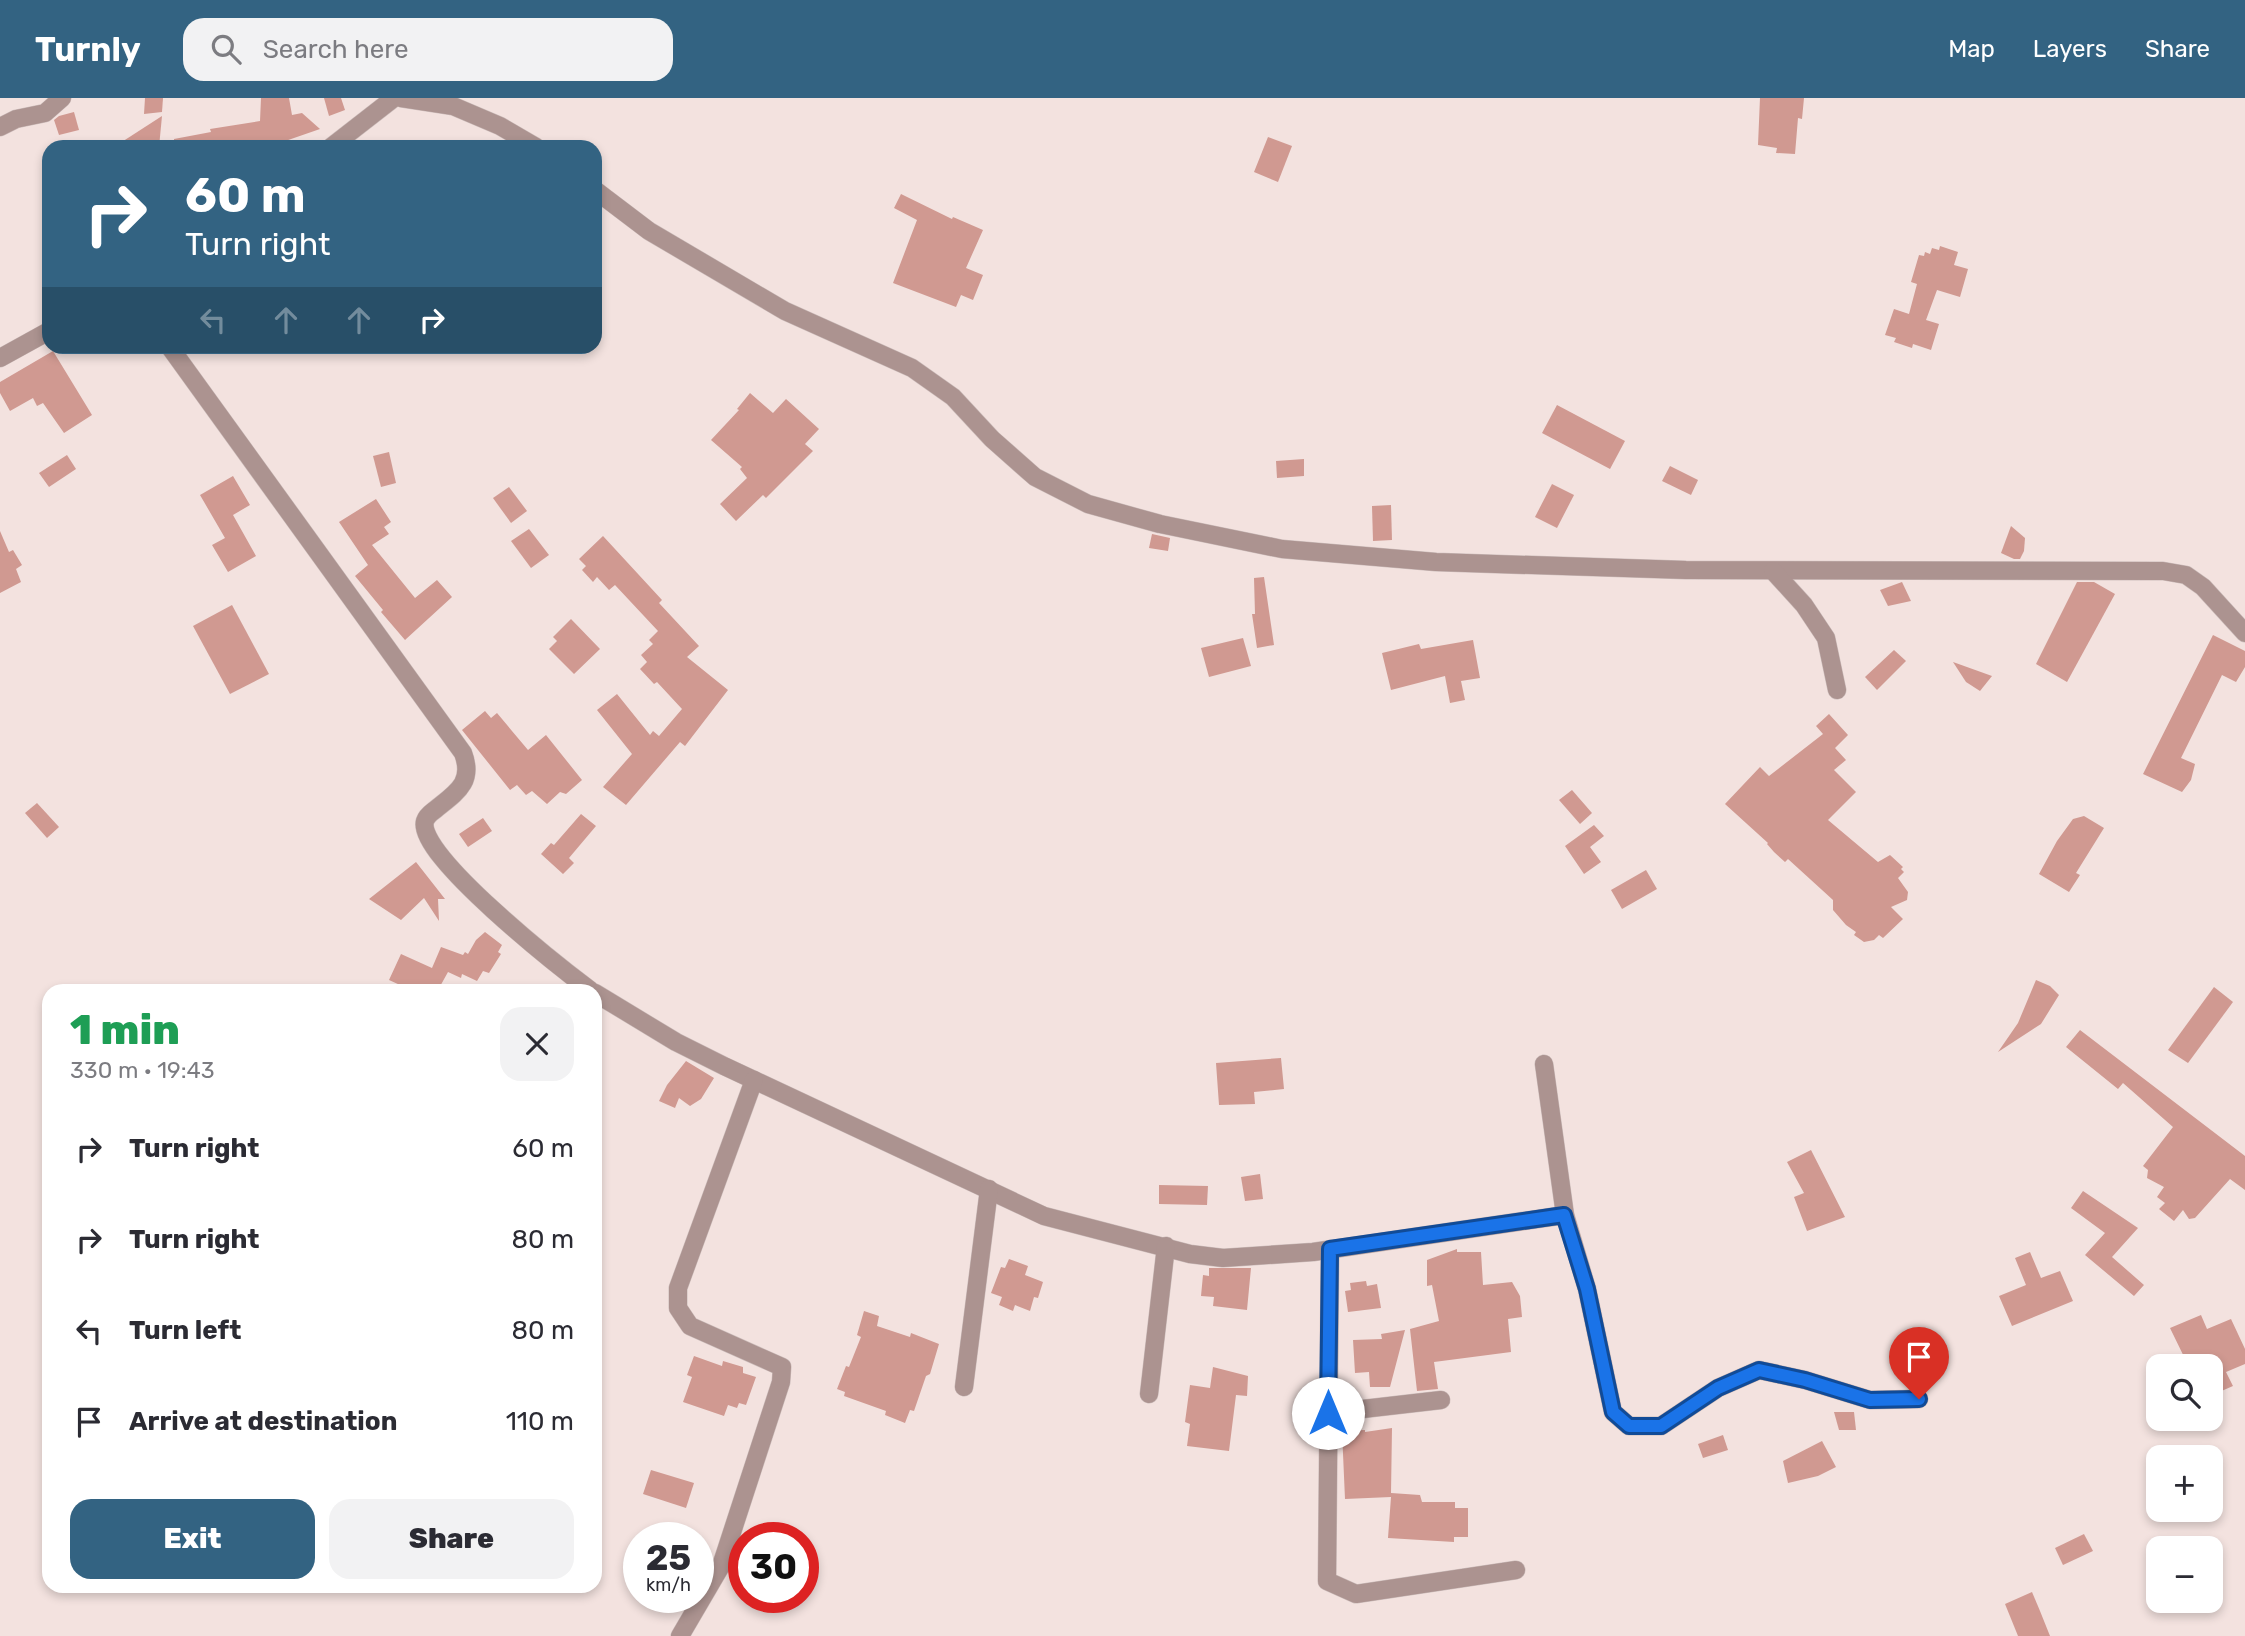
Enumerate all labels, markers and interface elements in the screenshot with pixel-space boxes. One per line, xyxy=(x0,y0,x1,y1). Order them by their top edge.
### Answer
search box xyxy=(183,18,673,81)
text: Turnly xyxy=(35,30,141,69)
icon: search xyxy=(207,30,245,68)
text: Search here xyxy=(263,34,409,65)
text: Map xyxy=(1948,35,1995,63)
text: Layers xyxy=(2033,35,2107,63)
text: Share xyxy=(2145,35,2210,63)
text: 60 m xyxy=(185,166,306,224)
icon: right xyxy=(70,168,161,259)
text: Turn right xyxy=(185,225,330,263)
icon: left xyxy=(194,301,232,339)
icon: ahead xyxy=(267,301,305,339)
icon: ahead xyxy=(340,301,378,339)
icon: right xyxy=(413,301,451,339)
text: 1 min xyxy=(70,1005,180,1055)
button: close xyxy=(500,1007,574,1081)
text: 330 m · 19:43 xyxy=(70,1056,215,1084)
icon: right xyxy=(70,1130,108,1168)
text: Turn right xyxy=(129,1133,259,1164)
text: 60 m xyxy=(512,1133,574,1164)
icon: right xyxy=(70,1221,108,1259)
text: Turn right xyxy=(129,1224,259,1255)
text: 80 m xyxy=(511,1224,574,1255)
icon: left xyxy=(70,1312,108,1350)
text: Turn left xyxy=(129,1315,241,1346)
text: 80 m xyxy=(511,1315,574,1346)
pin xyxy=(1889,1327,1949,1399)
icon: arrive xyxy=(1900,1338,1938,1376)
map controls xyxy=(2146,1354,2223,1613)
button: search xyxy=(2146,1354,2223,1431)
position arrow xyxy=(1291,1376,1365,1450)
icon: arrive xyxy=(70,1403,108,1441)
text: Arrive at destination xyxy=(129,1406,397,1437)
text: 110 m xyxy=(506,1406,574,1437)
button: + xyxy=(2146,1445,2223,1522)
button: Exit xyxy=(70,1499,315,1579)
button: Share xyxy=(329,1499,574,1579)
speed limit sign: 30 xyxy=(728,1522,819,1613)
button: − xyxy=(2146,1536,2223,1613)
text: 25 xyxy=(646,1537,691,1579)
text: km/h xyxy=(646,1574,691,1596)

